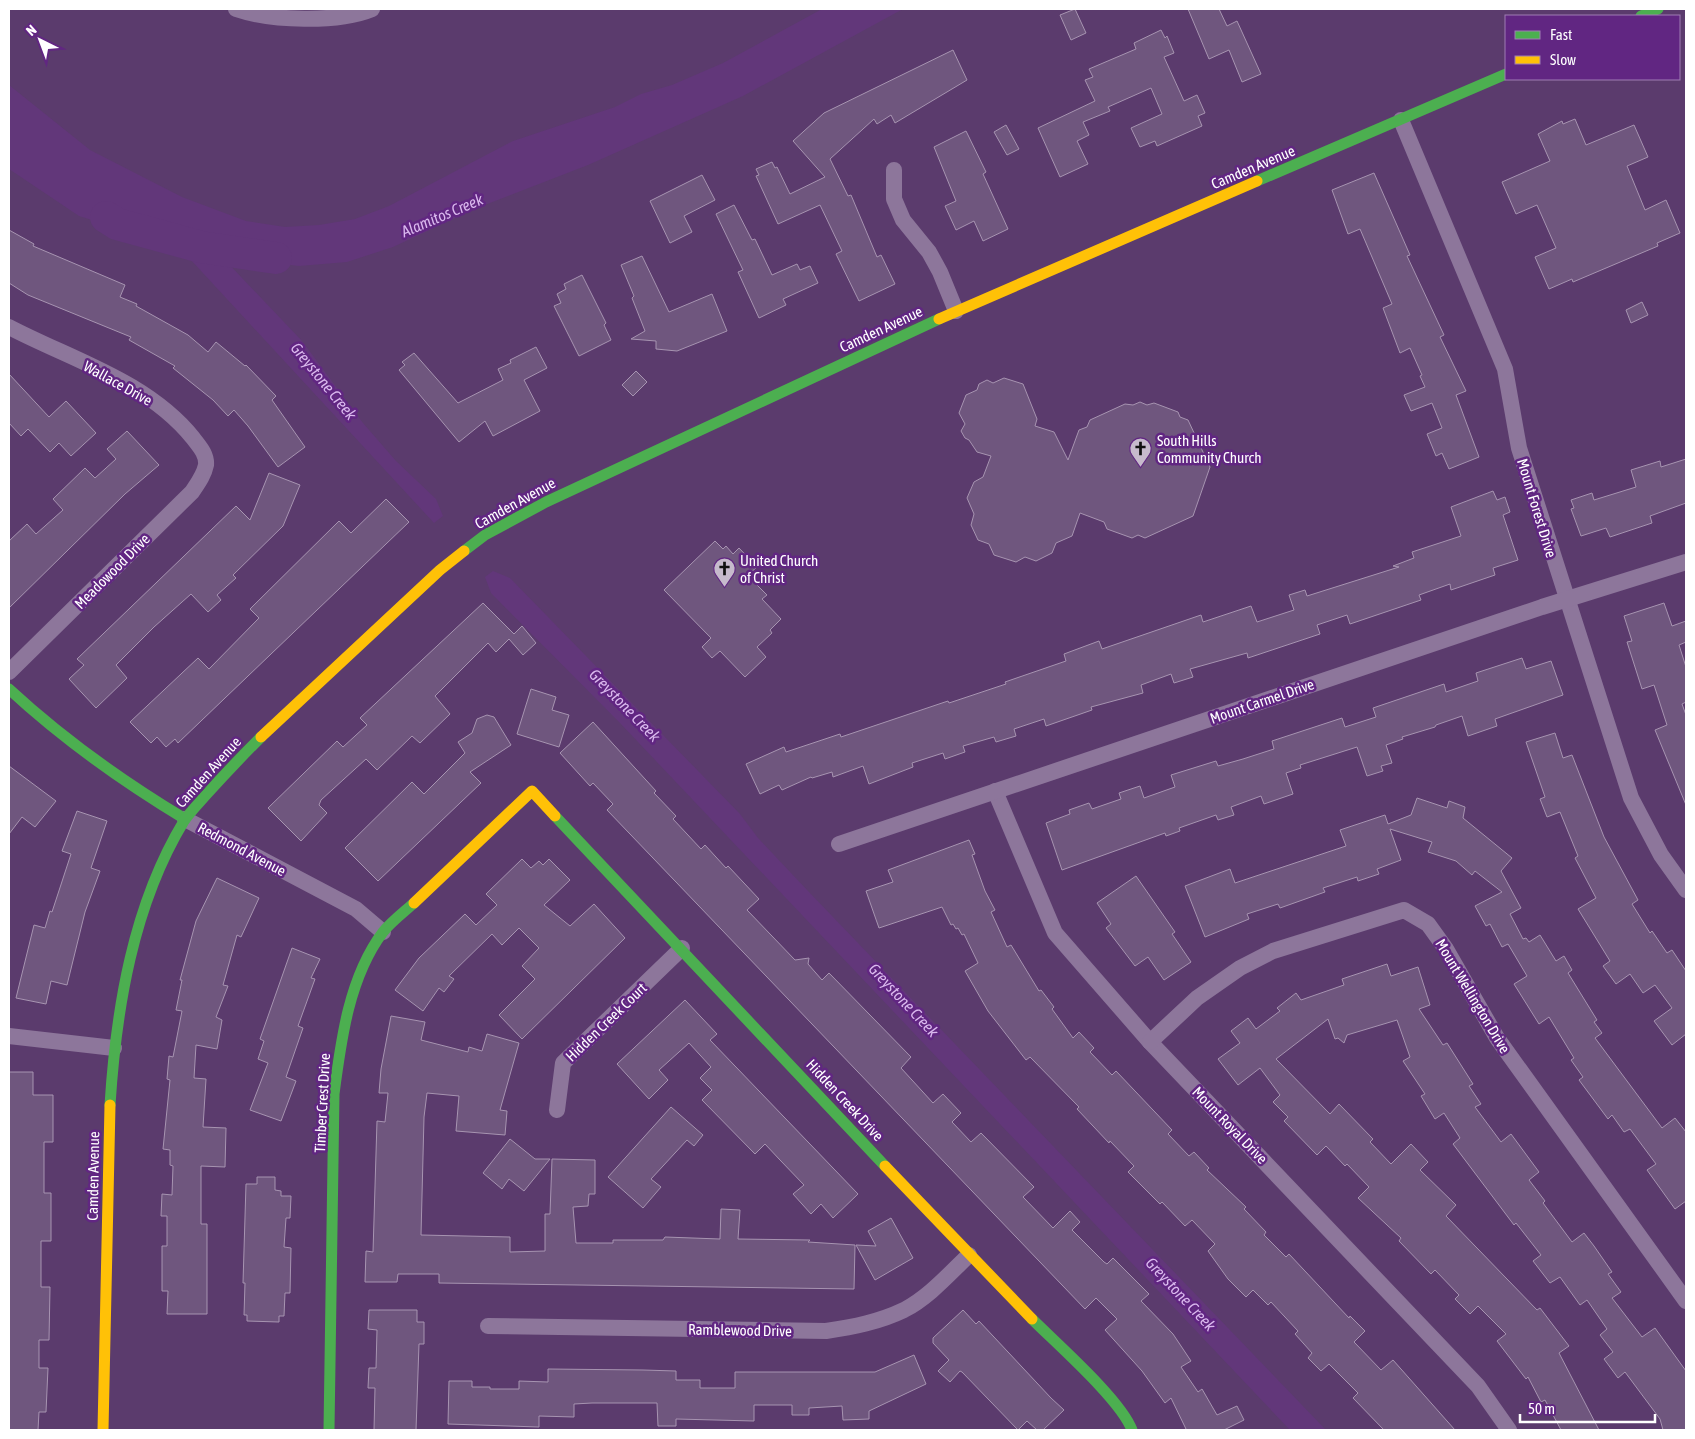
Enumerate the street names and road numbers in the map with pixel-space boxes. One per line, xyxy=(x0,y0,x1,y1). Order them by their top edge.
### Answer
street label: Camden Avenue xyxy=(1209,142,1298,192)
street label: Camden Avenue xyxy=(837,302,925,356)
street label: Wallace Drive xyxy=(81,357,155,409)
street label: Mount Forest Drive xyxy=(1514,456,1560,560)
street label: Camden Avenue xyxy=(472,474,558,532)
street label: Meadowood Drive xyxy=(71,530,153,612)
street label: Mount Carmel Drive xyxy=(1208,675,1316,727)
street label: Camden Avenue xyxy=(172,733,244,811)
street label: Redmond Avenue xyxy=(195,819,289,879)
street label: Mount Wellington Drive xyxy=(1432,936,1514,1056)
street label: Hidden Creek Court xyxy=(562,979,650,1065)
street label: Timber Crest Drive xyxy=(311,1053,333,1153)
street label: Hidden Creek Drive xyxy=(803,1056,887,1144)
street label: Mount Royal Drive xyxy=(1189,1083,1271,1167)
street label: Camden Avenue xyxy=(84,1131,102,1221)
street label: Ramblewood Drive xyxy=(688,1321,792,1339)

